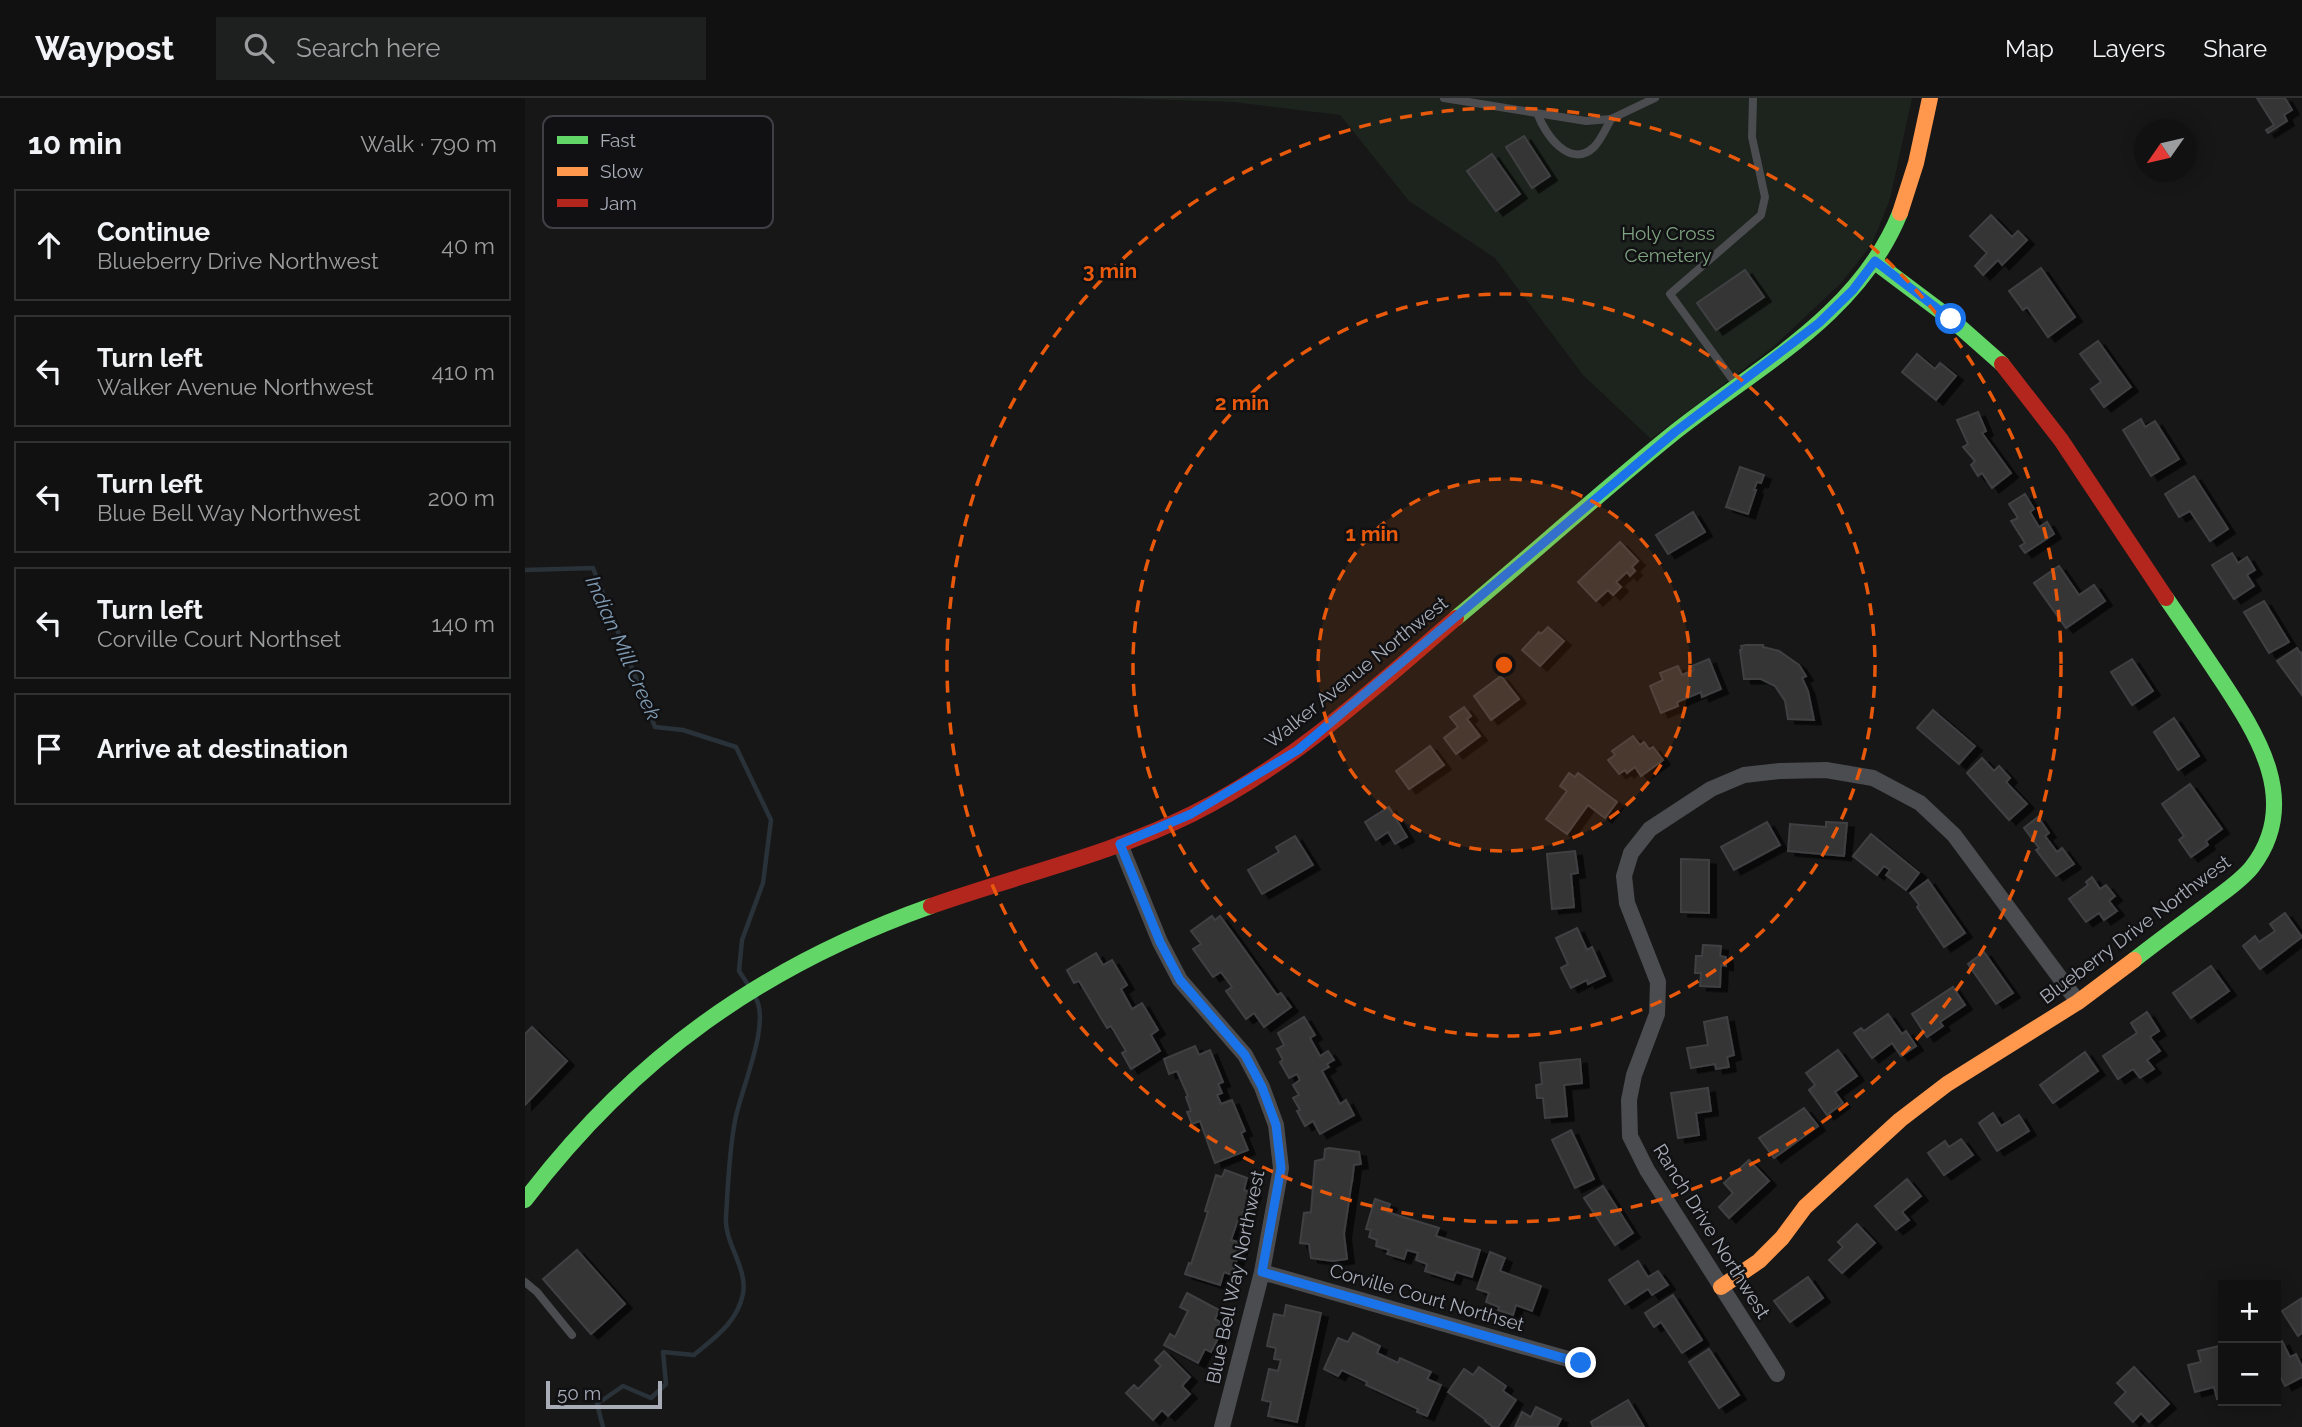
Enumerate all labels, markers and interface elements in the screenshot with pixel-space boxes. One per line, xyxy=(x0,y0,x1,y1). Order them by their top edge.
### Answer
search box xyxy=(216,17,706,80)
text: Waypost xyxy=(35,29,174,68)
icon: search xyxy=(240,29,278,67)
text: Search here xyxy=(296,33,440,63)
text: Map xyxy=(2005,34,2054,63)
text: Layers xyxy=(2092,34,2165,63)
text: Share xyxy=(2203,34,2267,63)
legend xyxy=(543,116,773,228)
north arrow xyxy=(2134,119,2197,182)
text: 10 min xyxy=(28,126,122,161)
text: Fast xyxy=(600,129,636,151)
text: Walk · 790 m xyxy=(360,130,497,157)
text: Slow xyxy=(600,160,644,182)
text: Jam xyxy=(600,192,637,214)
text: Continue xyxy=(97,217,210,247)
park label: Holy Cross Cemetery xyxy=(1621,222,1715,266)
icon: ahead xyxy=(30,226,68,264)
text: 40 m xyxy=(441,232,495,259)
text: Blueberry Drive Northwest xyxy=(97,247,379,274)
text: 3 min xyxy=(1083,258,1137,283)
route start xyxy=(1935,303,1966,334)
text: Turn left xyxy=(97,343,203,373)
icon: left xyxy=(30,352,68,390)
text: 410 m xyxy=(432,358,495,385)
text: Walker Avenue Northwest xyxy=(97,373,374,400)
text: 2 min xyxy=(1215,390,1269,415)
text: Turn left xyxy=(97,469,203,499)
icon: left xyxy=(30,478,68,516)
text: 200 m xyxy=(428,484,495,511)
text: Blue Bell Way Northwest xyxy=(97,499,361,526)
text: 1 min xyxy=(1345,521,1399,546)
water label: Indian Mill Creek xyxy=(580,572,667,724)
street label: Walker Avenue Northwest xyxy=(1260,591,1452,752)
text: Turn left xyxy=(97,595,203,625)
icon: left xyxy=(30,604,68,642)
text: 140 m xyxy=(432,610,495,637)
text: Corville Court Northset xyxy=(97,625,341,652)
centre of rings xyxy=(1492,653,1516,677)
icon: arrive xyxy=(30,730,68,768)
text: Arrive at destination xyxy=(97,734,348,764)
street label: Blueberry Drive Northwest xyxy=(2035,850,2235,1008)
street label: Ranch Drive Northwest xyxy=(1649,1140,1775,1323)
street label: Blue Bell Way Northwest xyxy=(1202,1168,1269,1386)
street label: Corville Court Northset xyxy=(1327,1259,1528,1336)
map controls xyxy=(2218,1280,2281,1406)
button: + xyxy=(2218,1280,2281,1343)
button: − xyxy=(2218,1343,2281,1406)
route end xyxy=(1565,1347,1596,1378)
scale bar xyxy=(546,1378,661,1410)
text: 50 m xyxy=(557,1382,601,1404)

